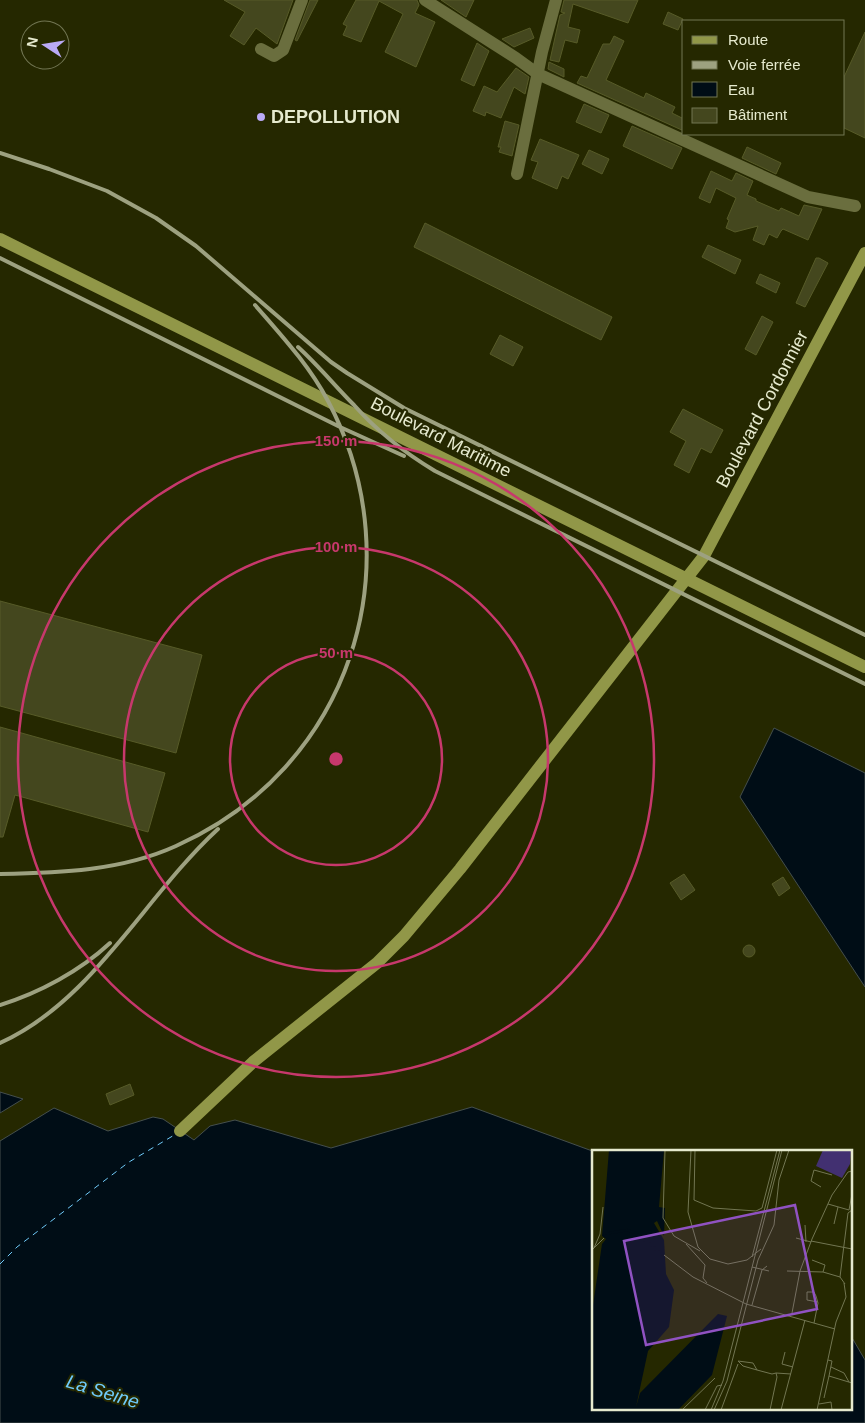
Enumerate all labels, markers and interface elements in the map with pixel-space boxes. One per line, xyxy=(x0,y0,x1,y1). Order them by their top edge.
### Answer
north arrow xyxy=(20,20,70,70)
legend xyxy=(682,20,845,135)
text: Route xyxy=(728,31,768,48)
text: N xyxy=(23,36,41,49)
text: Voie ferrée xyxy=(728,56,801,73)
text: Eau xyxy=(728,81,755,98)
text: Bâtiment xyxy=(728,106,788,123)
place label: DEPOLLUTION xyxy=(271,107,400,127)
marker: DEPOLLUTION xyxy=(255,111,267,123)
street label: Boulevard Cordonnier xyxy=(712,327,812,491)
street label: Boulevard Maritime xyxy=(367,393,515,481)
text: 150 m xyxy=(315,432,357,449)
text: 100 m xyxy=(315,538,357,555)
text: 50 m xyxy=(319,644,353,661)
centre of rings xyxy=(327,750,345,768)
inset map xyxy=(592,1150,852,1410)
water label: La Seine xyxy=(64,1370,142,1412)

